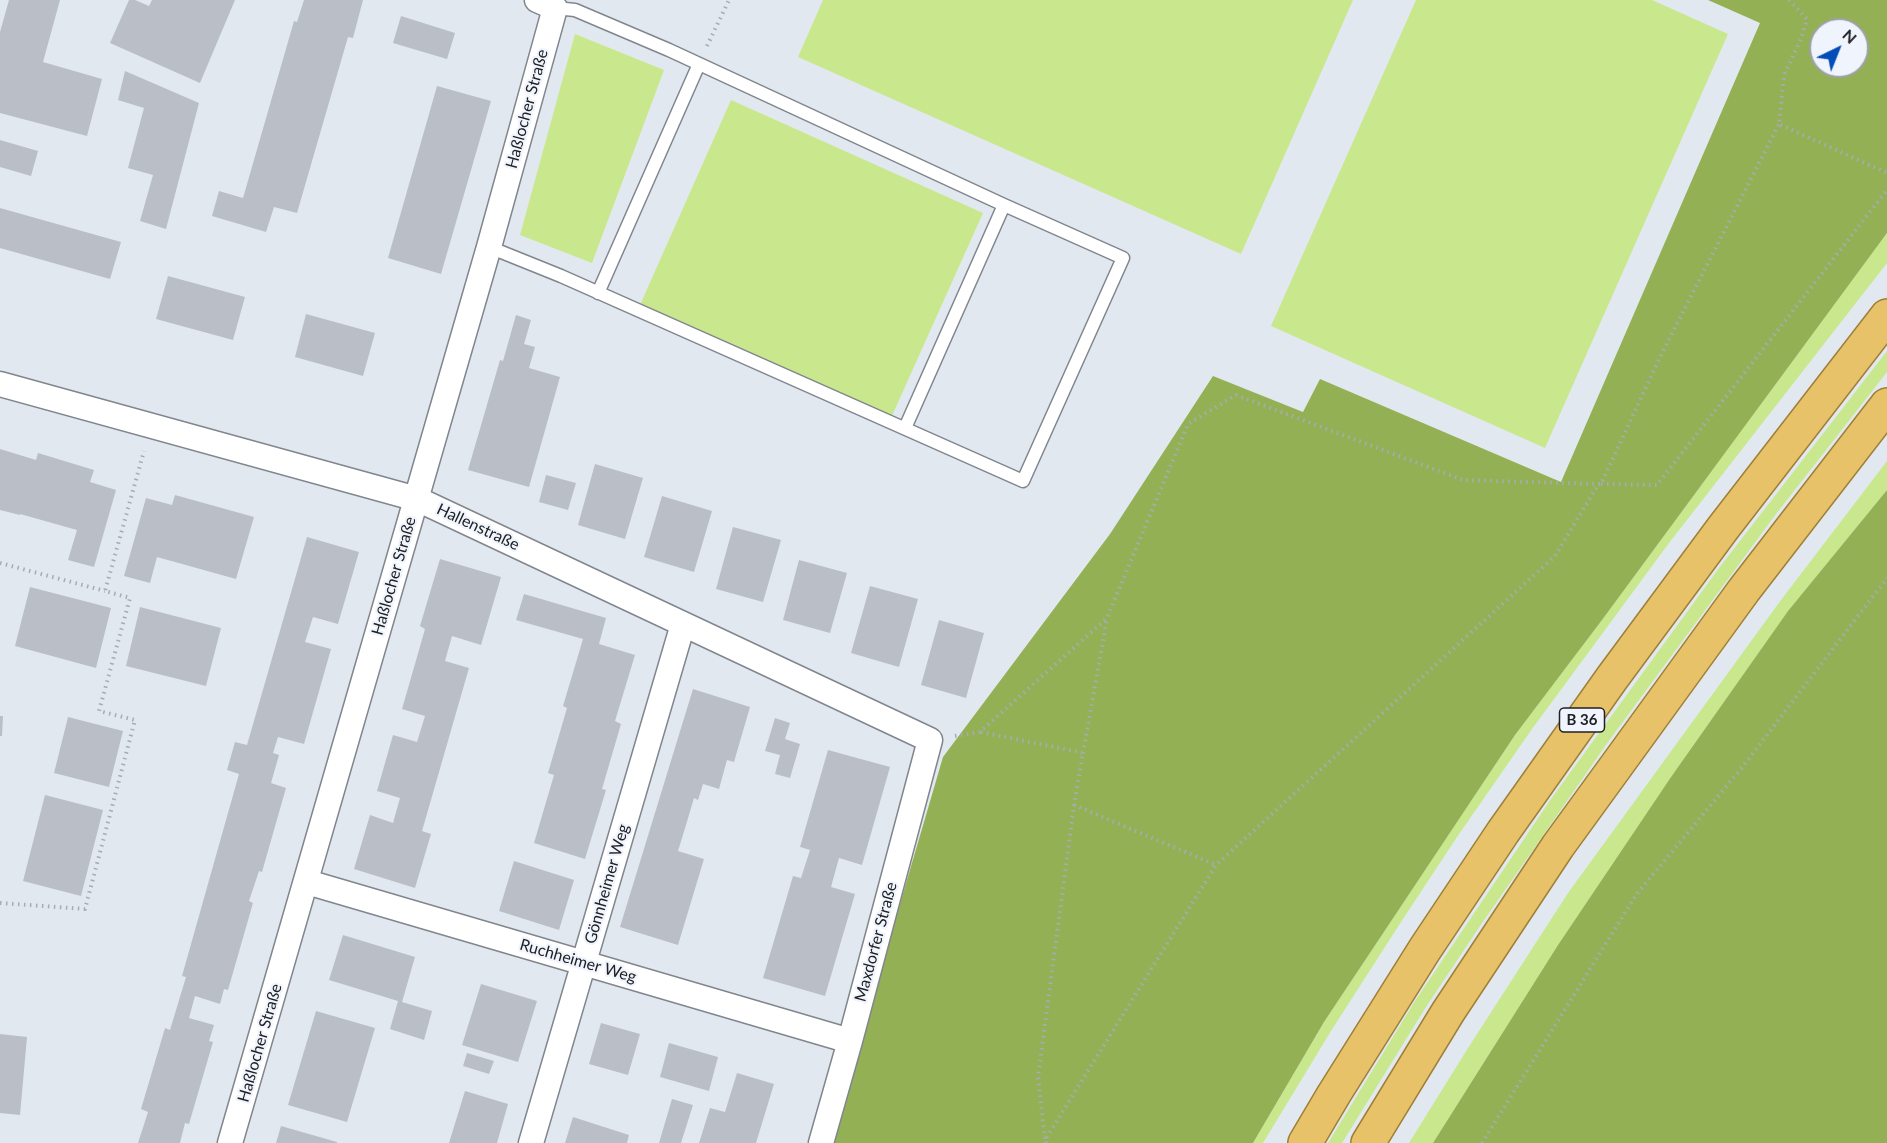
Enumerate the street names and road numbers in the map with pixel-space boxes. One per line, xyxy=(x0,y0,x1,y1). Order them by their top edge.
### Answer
street label: Haßlocher Straße xyxy=(502,47,552,171)
street label: Hallenstraße xyxy=(434,500,522,554)
street label: Haßlocher Straße xyxy=(368,515,420,637)
road number: B 36 xyxy=(1560,708,1604,732)
street label: Gönnheimer Weg xyxy=(581,822,633,946)
street label: Maxdorfer Straße xyxy=(851,880,901,1004)
street label: Ruchheimer Weg xyxy=(518,935,638,987)
street label: Haßlocher Straße xyxy=(234,982,286,1104)

